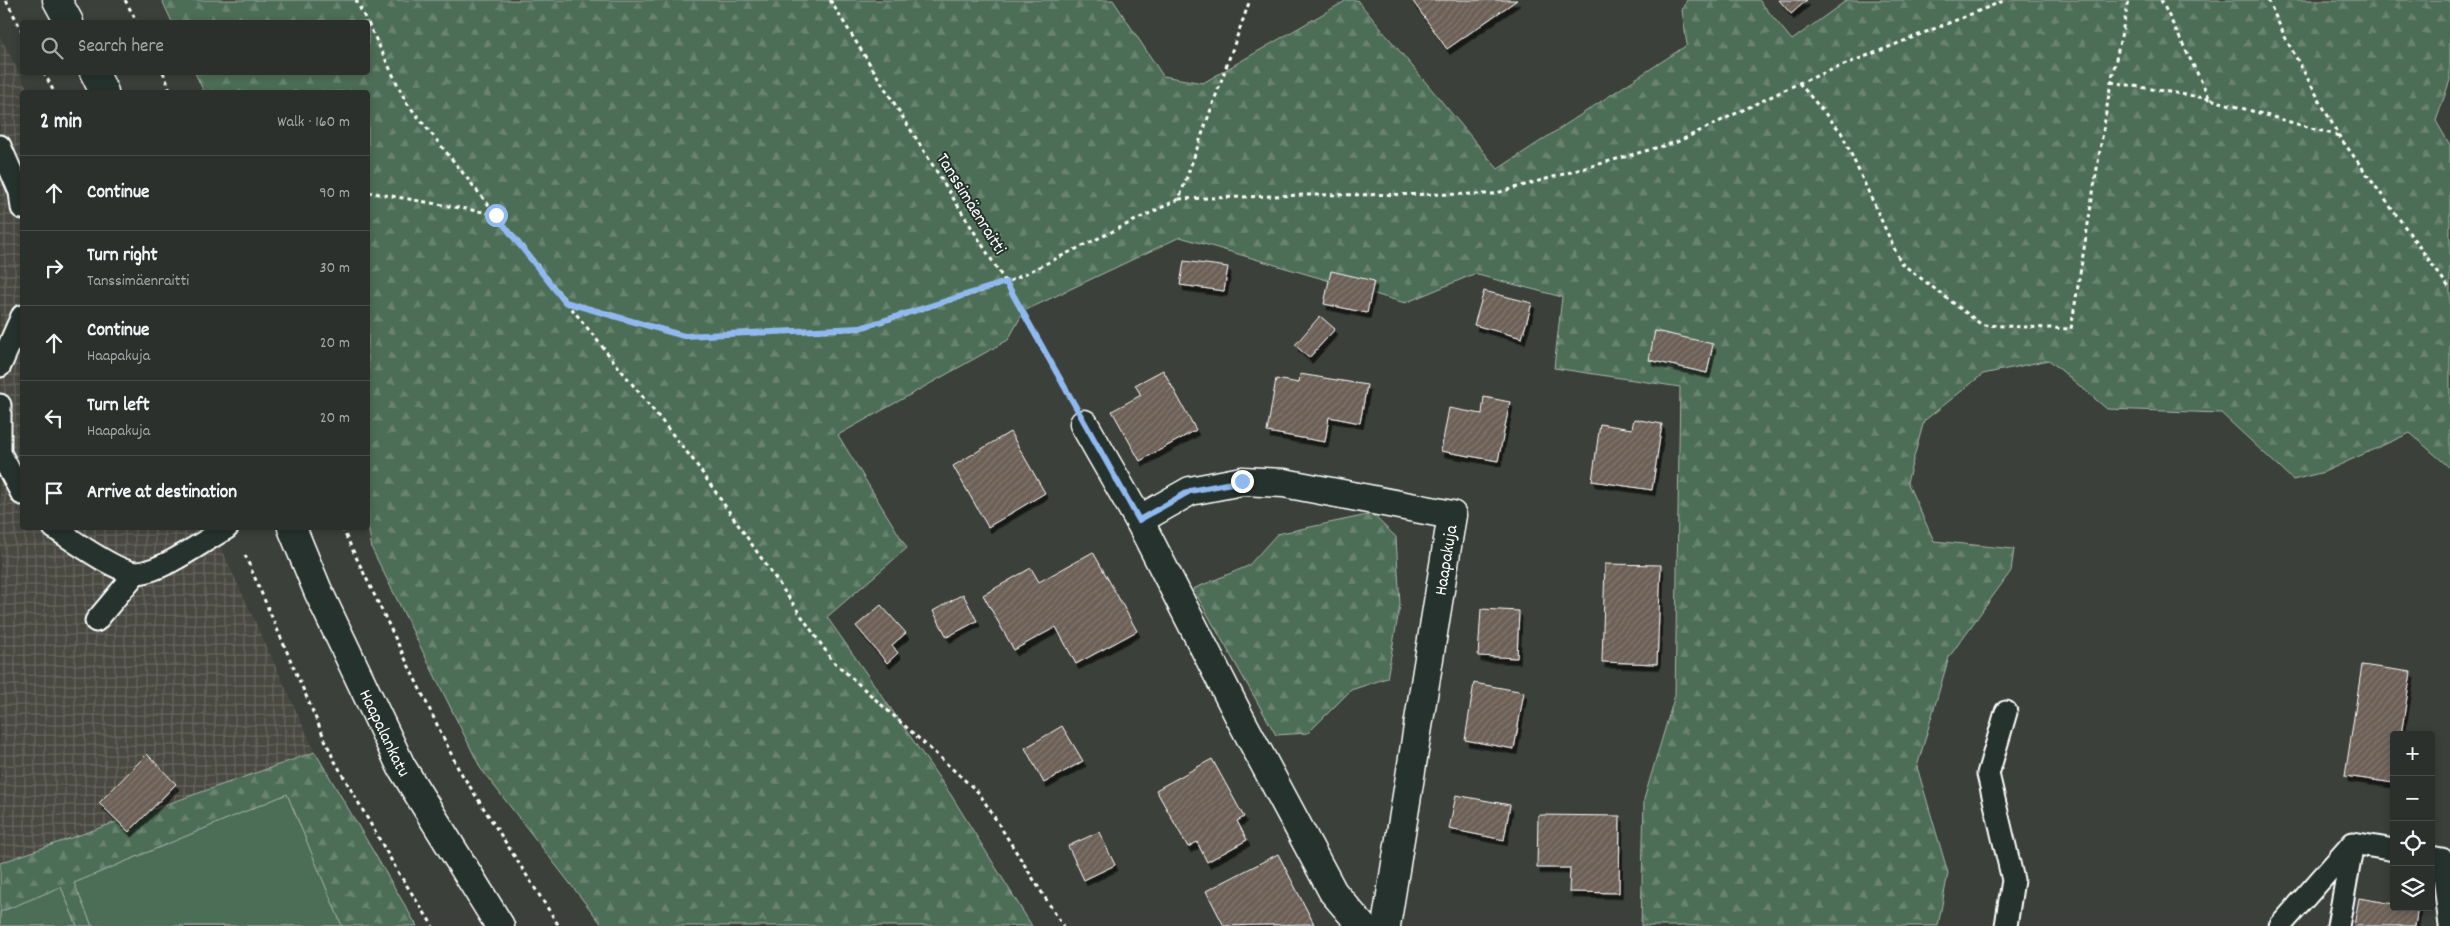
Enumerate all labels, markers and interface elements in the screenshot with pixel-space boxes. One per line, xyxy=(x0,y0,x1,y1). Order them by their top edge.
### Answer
search box xyxy=(20,20,370,75)
icon: search xyxy=(38,34,66,62)
text: Search here xyxy=(78,34,164,61)
text: 2 min xyxy=(40,108,82,138)
text: Walk · 160 m xyxy=(277,111,350,134)
street label: Tanssimäenraitti xyxy=(929,149,1011,260)
icon: ahead xyxy=(40,179,68,207)
text: Continue xyxy=(87,180,149,207)
text: 90 m xyxy=(319,182,350,205)
route start xyxy=(485,204,508,227)
text: Turn right xyxy=(87,243,158,270)
icon: right xyxy=(40,254,68,282)
text: 30 m xyxy=(320,257,350,280)
text: Tanssimäenraitti xyxy=(87,270,189,293)
text: Continue xyxy=(87,318,149,345)
icon: ahead xyxy=(40,329,68,357)
text: 20 m xyxy=(320,332,350,355)
text: Haapakuja xyxy=(87,345,150,368)
text: Turn left xyxy=(87,393,150,420)
icon: left xyxy=(40,404,68,432)
text: 20 m xyxy=(320,407,350,430)
text: Haapakuja xyxy=(87,420,150,443)
route end xyxy=(1231,470,1254,493)
icon: arrive xyxy=(40,479,68,507)
text: Arrive at destination xyxy=(87,480,237,507)
street label: Haapakuja xyxy=(1430,523,1465,597)
street label: Haapalankatu xyxy=(351,686,415,783)
map controls xyxy=(2390,731,2435,911)
button: + xyxy=(2390,731,2435,776)
button: − xyxy=(2390,776,2435,821)
button: locate xyxy=(2390,821,2435,866)
button: layers xyxy=(2390,866,2435,911)

